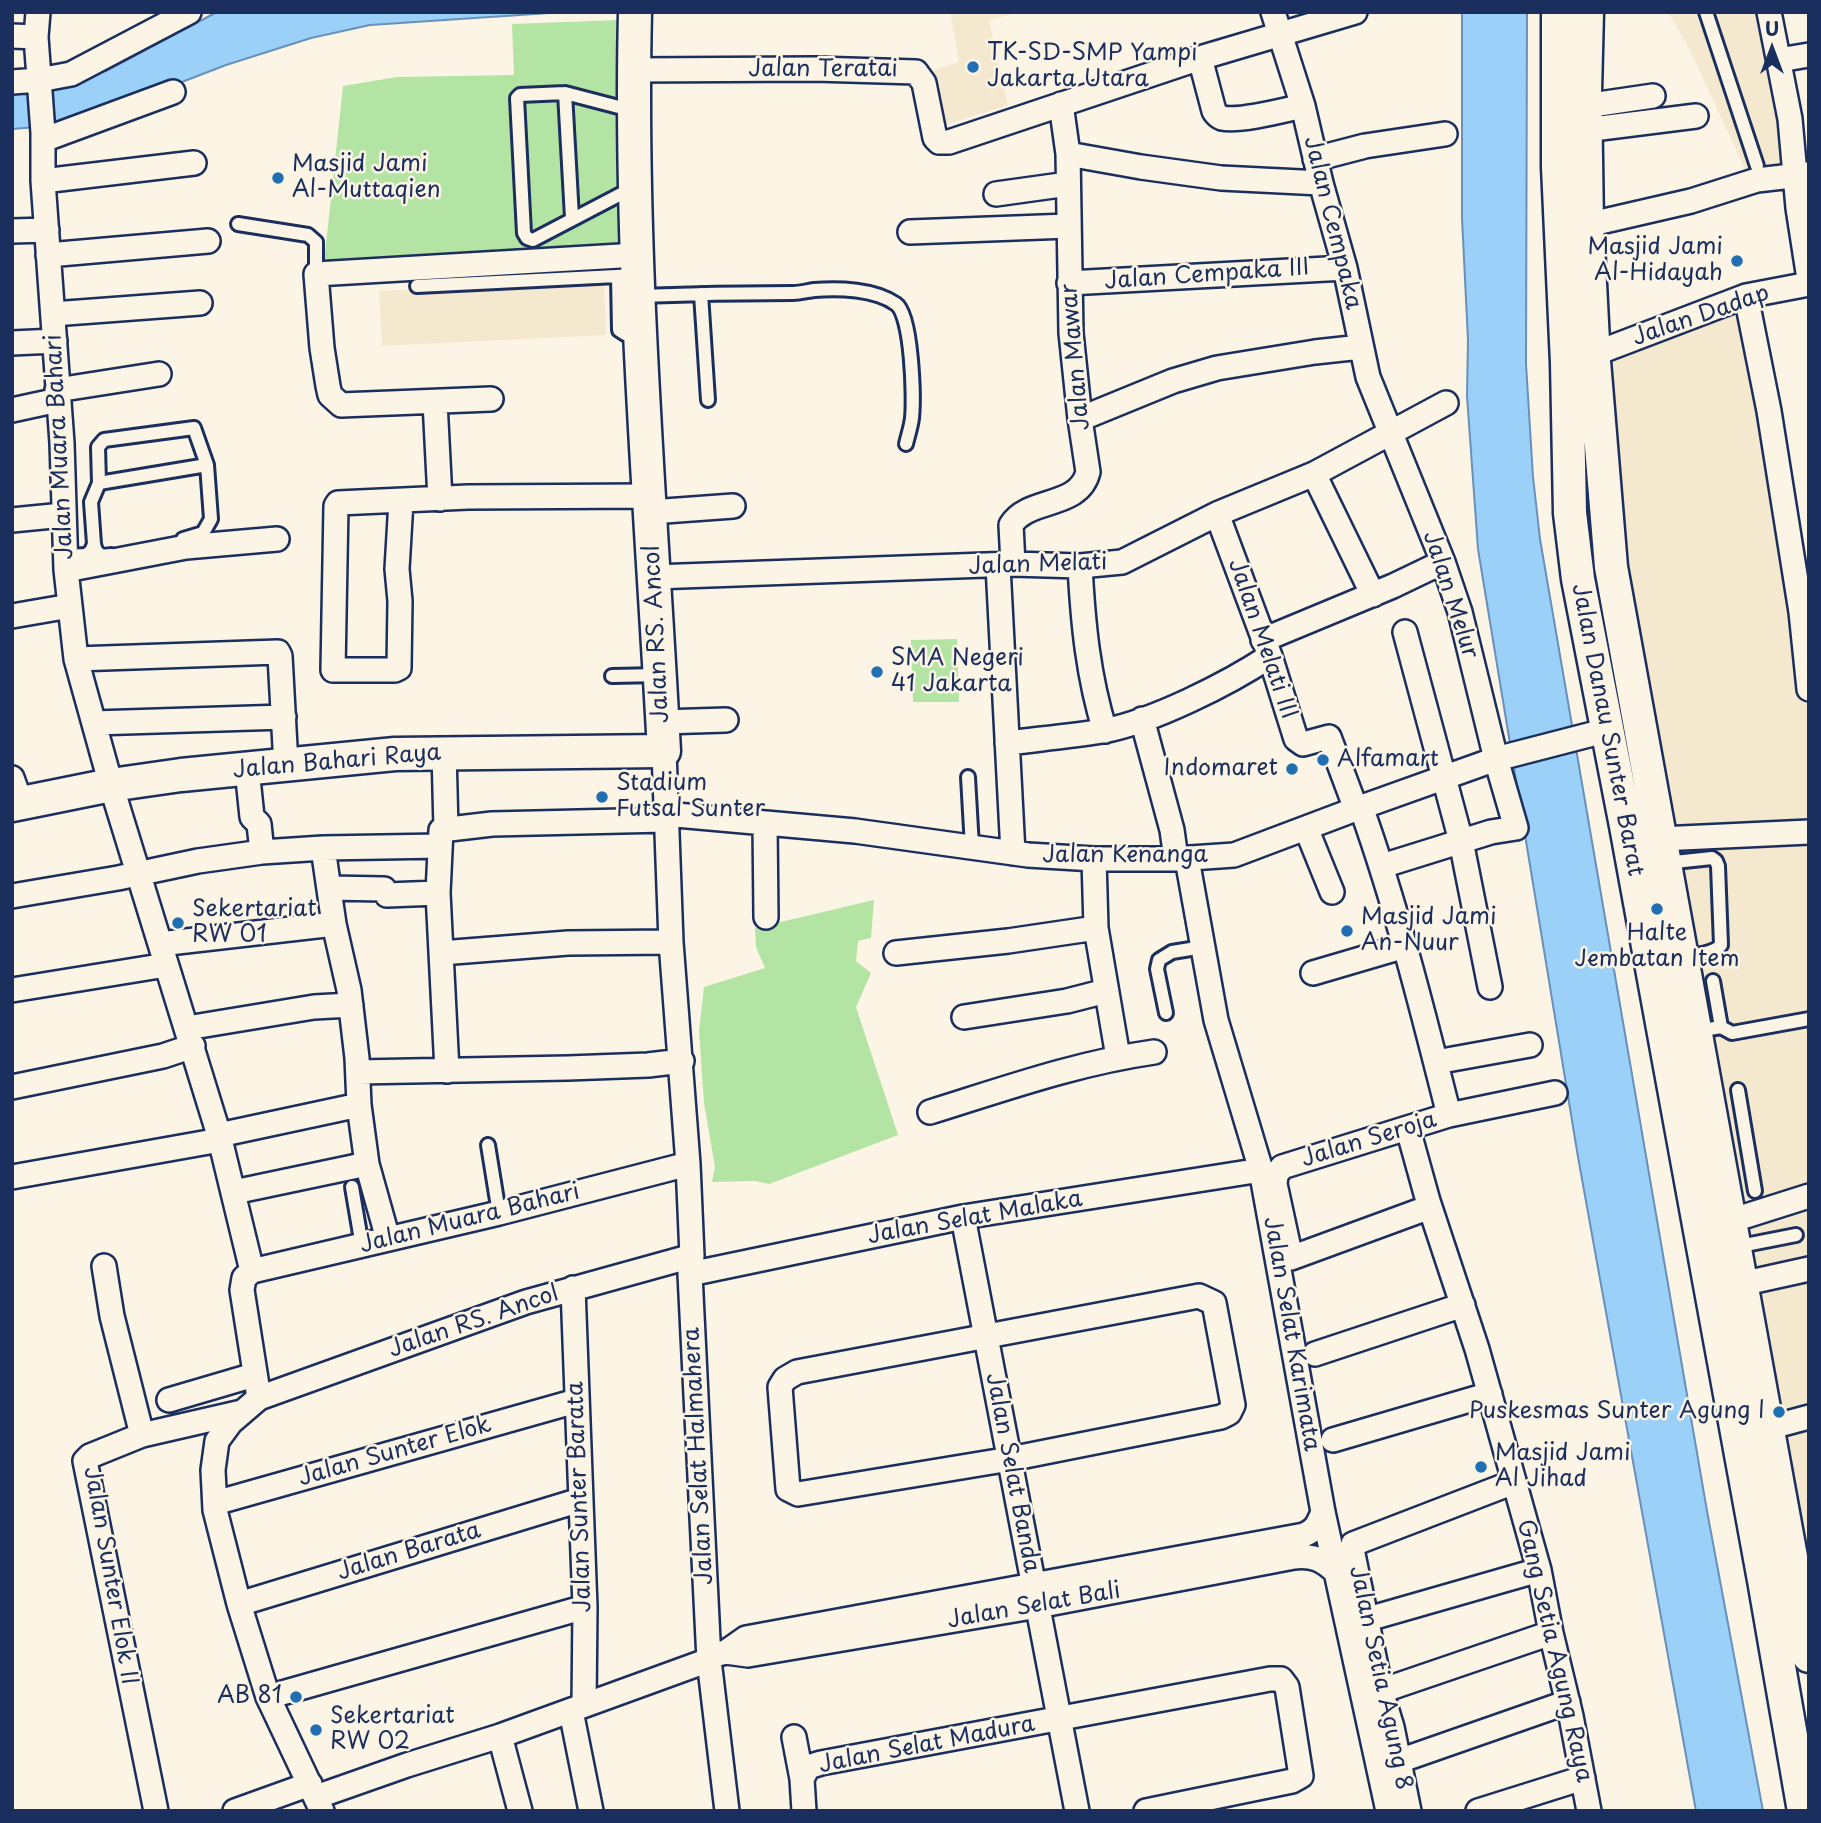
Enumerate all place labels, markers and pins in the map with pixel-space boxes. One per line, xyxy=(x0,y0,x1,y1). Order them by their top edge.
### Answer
place label: TK-SD-SMP Yampi Jakarta Utara xyxy=(987,40,1197,94)
marker: TK-SD-SMP Yampi Jakarta Utara xyxy=(965,59,981,75)
place label: Masjid Jami Al-Muttaqien xyxy=(292,151,440,205)
marker: Masjid Jami Al-Muttaqien xyxy=(270,170,286,186)
place label: Masjid Jami Al-Hidayah xyxy=(1587,234,1723,288)
marker: Masjid Jami Al-Hidayah xyxy=(1729,253,1745,269)
place label: SMA Negeri 41 Jakarta xyxy=(891,645,1024,699)
marker: SMA Negeri 41 Jakarta xyxy=(869,664,885,680)
place label: Alfamart xyxy=(1337,746,1439,774)
marker: Alfamart xyxy=(1315,752,1331,768)
place label: Indomaret xyxy=(1164,755,1278,783)
marker: Indomaret xyxy=(1284,761,1300,777)
place label: Stadium Futsal Sunter xyxy=(616,770,765,824)
marker: Stadium Futsal Sunter xyxy=(594,789,610,805)
place label: Sekertariat RW 01 xyxy=(192,896,317,950)
marker: Halte Jembatan Item xyxy=(1649,901,1665,917)
place label: Masjid Jami An-Nuur xyxy=(1361,904,1497,958)
marker: Sekertariat RW 01 xyxy=(170,915,186,931)
place label: Halte Jembatan Item xyxy=(1574,920,1740,974)
marker: Masjid Jami An-Nuur xyxy=(1339,923,1355,939)
place label: Puskesmas Sunter Agung I xyxy=(1469,1398,1765,1426)
marker: Puskesmas Sunter Agung I xyxy=(1771,1404,1787,1420)
place label: Masjid Jami Al Jihad xyxy=(1495,1440,1631,1494)
marker: Masjid Jami Al Jihad xyxy=(1473,1459,1489,1475)
place label: AB 81 xyxy=(217,1683,282,1711)
marker: AB 81 xyxy=(288,1689,304,1705)
place label: Sekertariat RW 02 xyxy=(330,1703,455,1757)
marker: Sekertariat RW 02 xyxy=(308,1722,324,1738)

